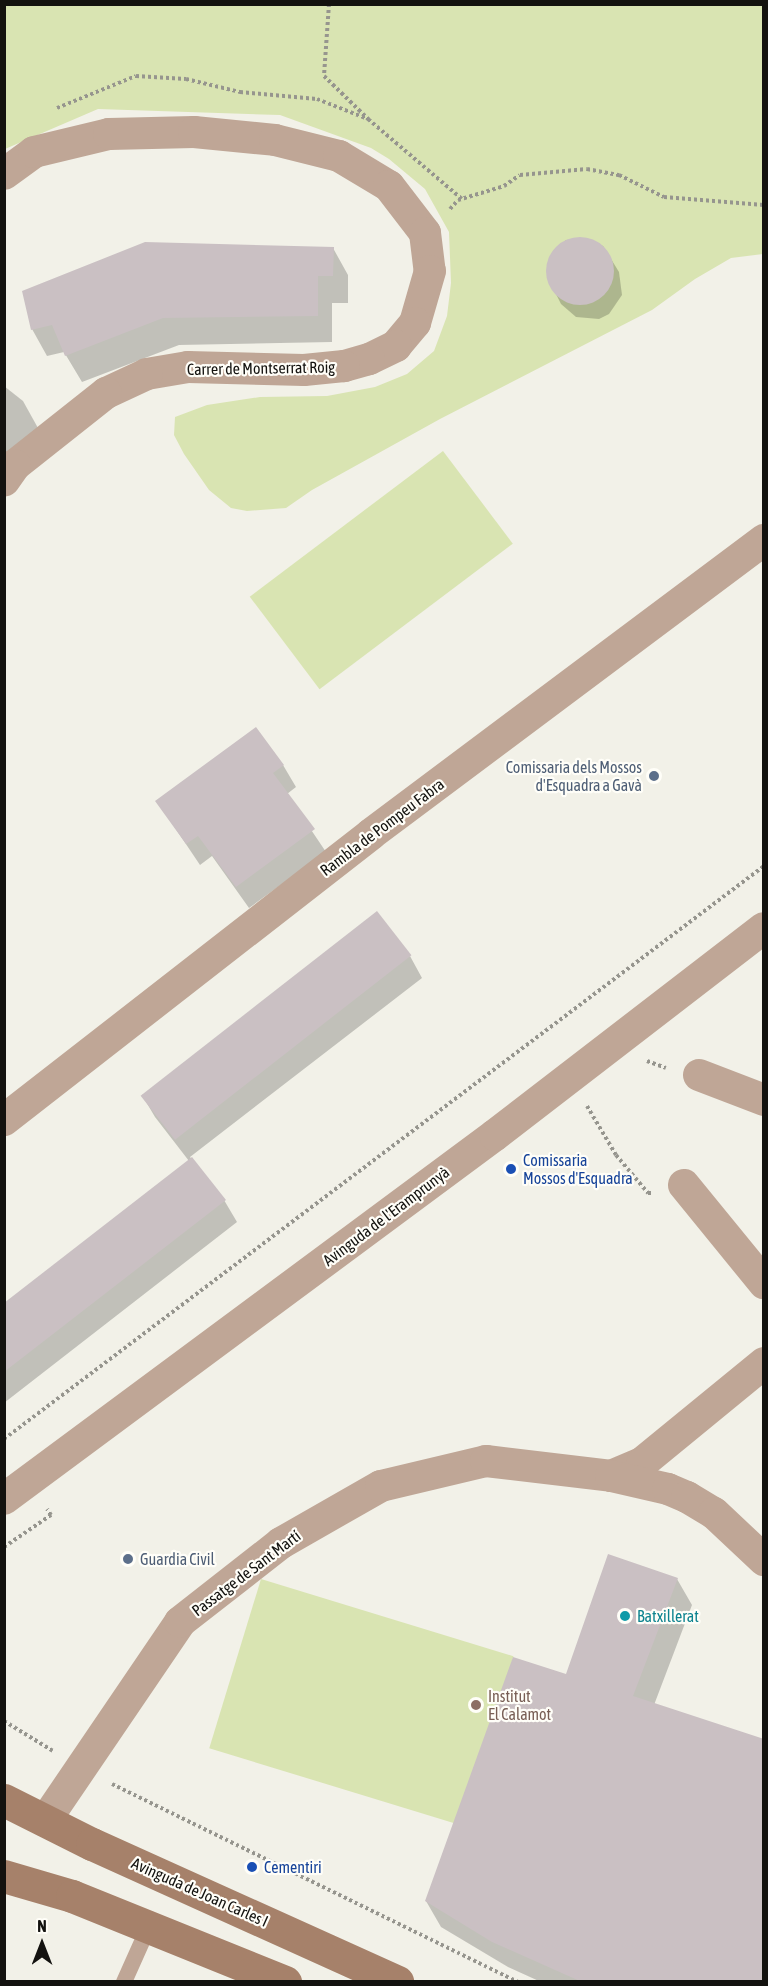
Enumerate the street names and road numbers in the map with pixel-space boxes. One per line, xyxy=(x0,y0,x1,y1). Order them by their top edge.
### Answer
street label: Carrer de Montserrat Roig xyxy=(187,357,335,379)
street label: Rambla de Pompeu Fabra xyxy=(316,774,448,880)
street label: Avinguda de l'Eramprunyà xyxy=(319,1162,453,1270)
street label: Passatge de Sant Martí xyxy=(188,1526,304,1620)
street label: Avinguda de Joan Carles I xyxy=(129,1853,271,1931)

